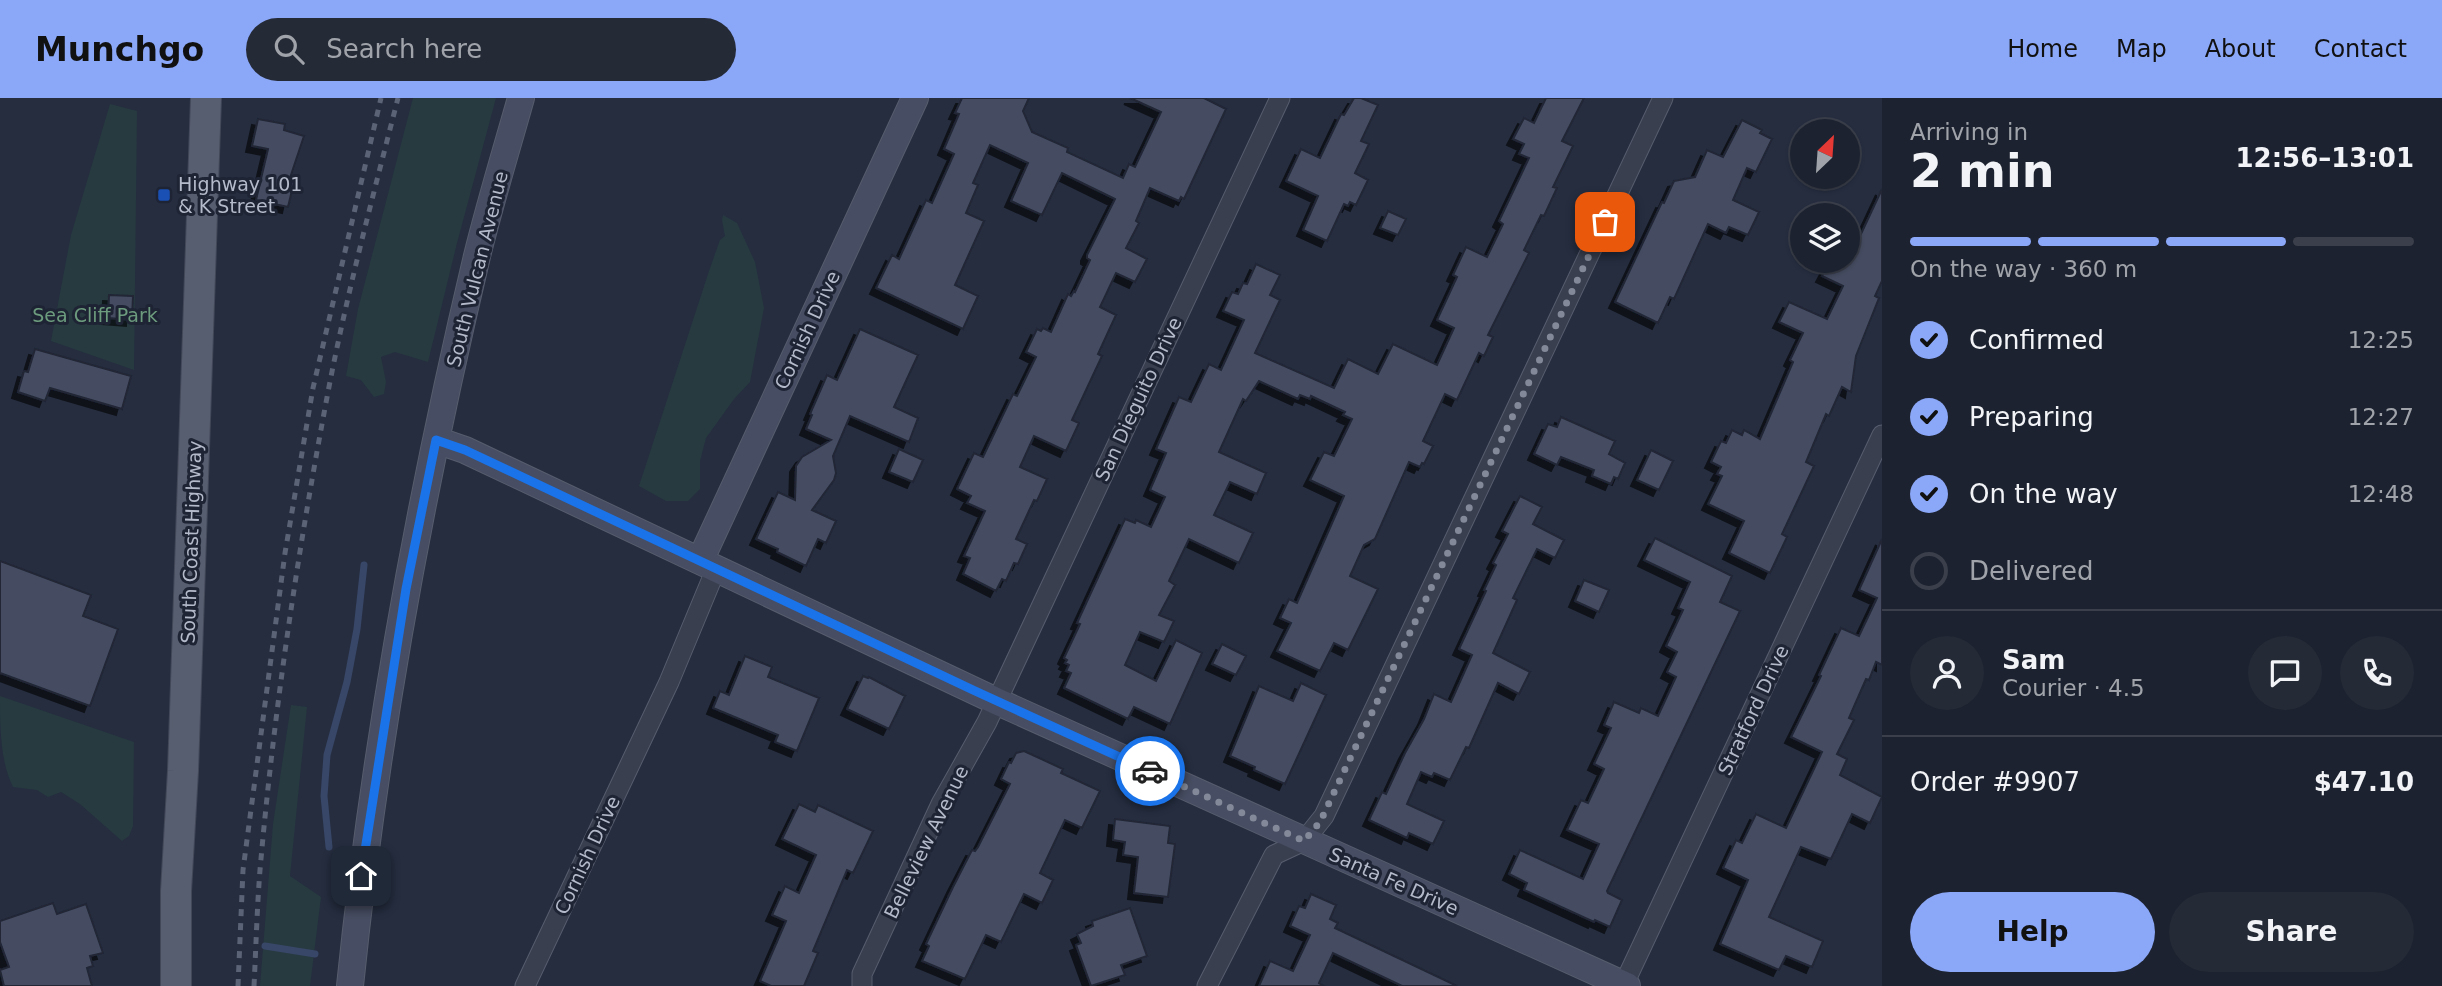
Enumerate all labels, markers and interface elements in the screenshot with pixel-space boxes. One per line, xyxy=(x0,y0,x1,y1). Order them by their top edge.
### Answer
search box xyxy=(246,18,736,81)
text: Munchgo xyxy=(35,30,204,69)
icon: search xyxy=(270,30,308,68)
text: Search here xyxy=(326,34,482,64)
text: Home xyxy=(2007,35,2078,63)
text: Map xyxy=(2116,35,2167,63)
text: About xyxy=(2205,35,2276,63)
text: Contact xyxy=(2314,35,2407,63)
north arrow xyxy=(1790,119,1860,189)
map controls xyxy=(1790,119,1860,273)
text: Arriving in xyxy=(1910,119,2028,145)
text: 12:56–13:01 xyxy=(2235,143,2414,173)
text: 2 min xyxy=(1910,144,2054,198)
street label: South Vulcan Avenue xyxy=(442,169,512,369)
place label: Highway 101 & K Street xyxy=(178,173,302,217)
marker: Highway 101 & K Street xyxy=(156,187,172,203)
pin xyxy=(1575,192,1635,252)
icon: bag xyxy=(1586,203,1624,241)
button: layers xyxy=(1790,203,1860,273)
text: On the way · 360 m xyxy=(1910,256,2137,282)
street label: Cornish Drive xyxy=(770,267,844,393)
park label: Sea Cliff Park xyxy=(32,304,158,326)
street label: San Dieguito Drive xyxy=(1090,313,1186,485)
icon: check xyxy=(1910,321,1948,359)
text: Confirmed xyxy=(1969,325,2104,355)
text: 12:25 xyxy=(2348,327,2414,353)
icon: check xyxy=(1910,398,1948,436)
text: Preparing xyxy=(1969,402,2094,432)
text: 12:27 xyxy=(2348,404,2414,430)
street label: South Coast Highway xyxy=(176,440,206,644)
icon: check xyxy=(1910,475,1948,513)
text: On the way xyxy=(1969,479,2118,509)
text: 12:48 xyxy=(2348,481,2414,507)
text: Delivered xyxy=(1969,556,2093,586)
button: person xyxy=(1910,636,1984,710)
button: chat xyxy=(2248,636,2322,710)
button: phone xyxy=(2340,636,2414,710)
street label: Stratford Drive xyxy=(1713,641,1793,779)
text: Sam xyxy=(2002,645,2065,675)
text: Courier · 4.5 xyxy=(2002,675,2145,701)
courier xyxy=(1115,736,1185,806)
icon: car xyxy=(1131,752,1169,790)
street label: Belleview Avenue xyxy=(879,762,973,922)
text: Order #9907 xyxy=(1910,767,2080,797)
text: $47.10 xyxy=(2314,767,2414,797)
street label: Cornish Drive xyxy=(550,792,624,918)
street label: Santa Fe Drive xyxy=(1326,843,1462,919)
pin xyxy=(331,846,391,906)
icon: home xyxy=(342,857,380,895)
button: Help xyxy=(1910,892,2155,972)
button: Share xyxy=(2169,892,2414,972)

